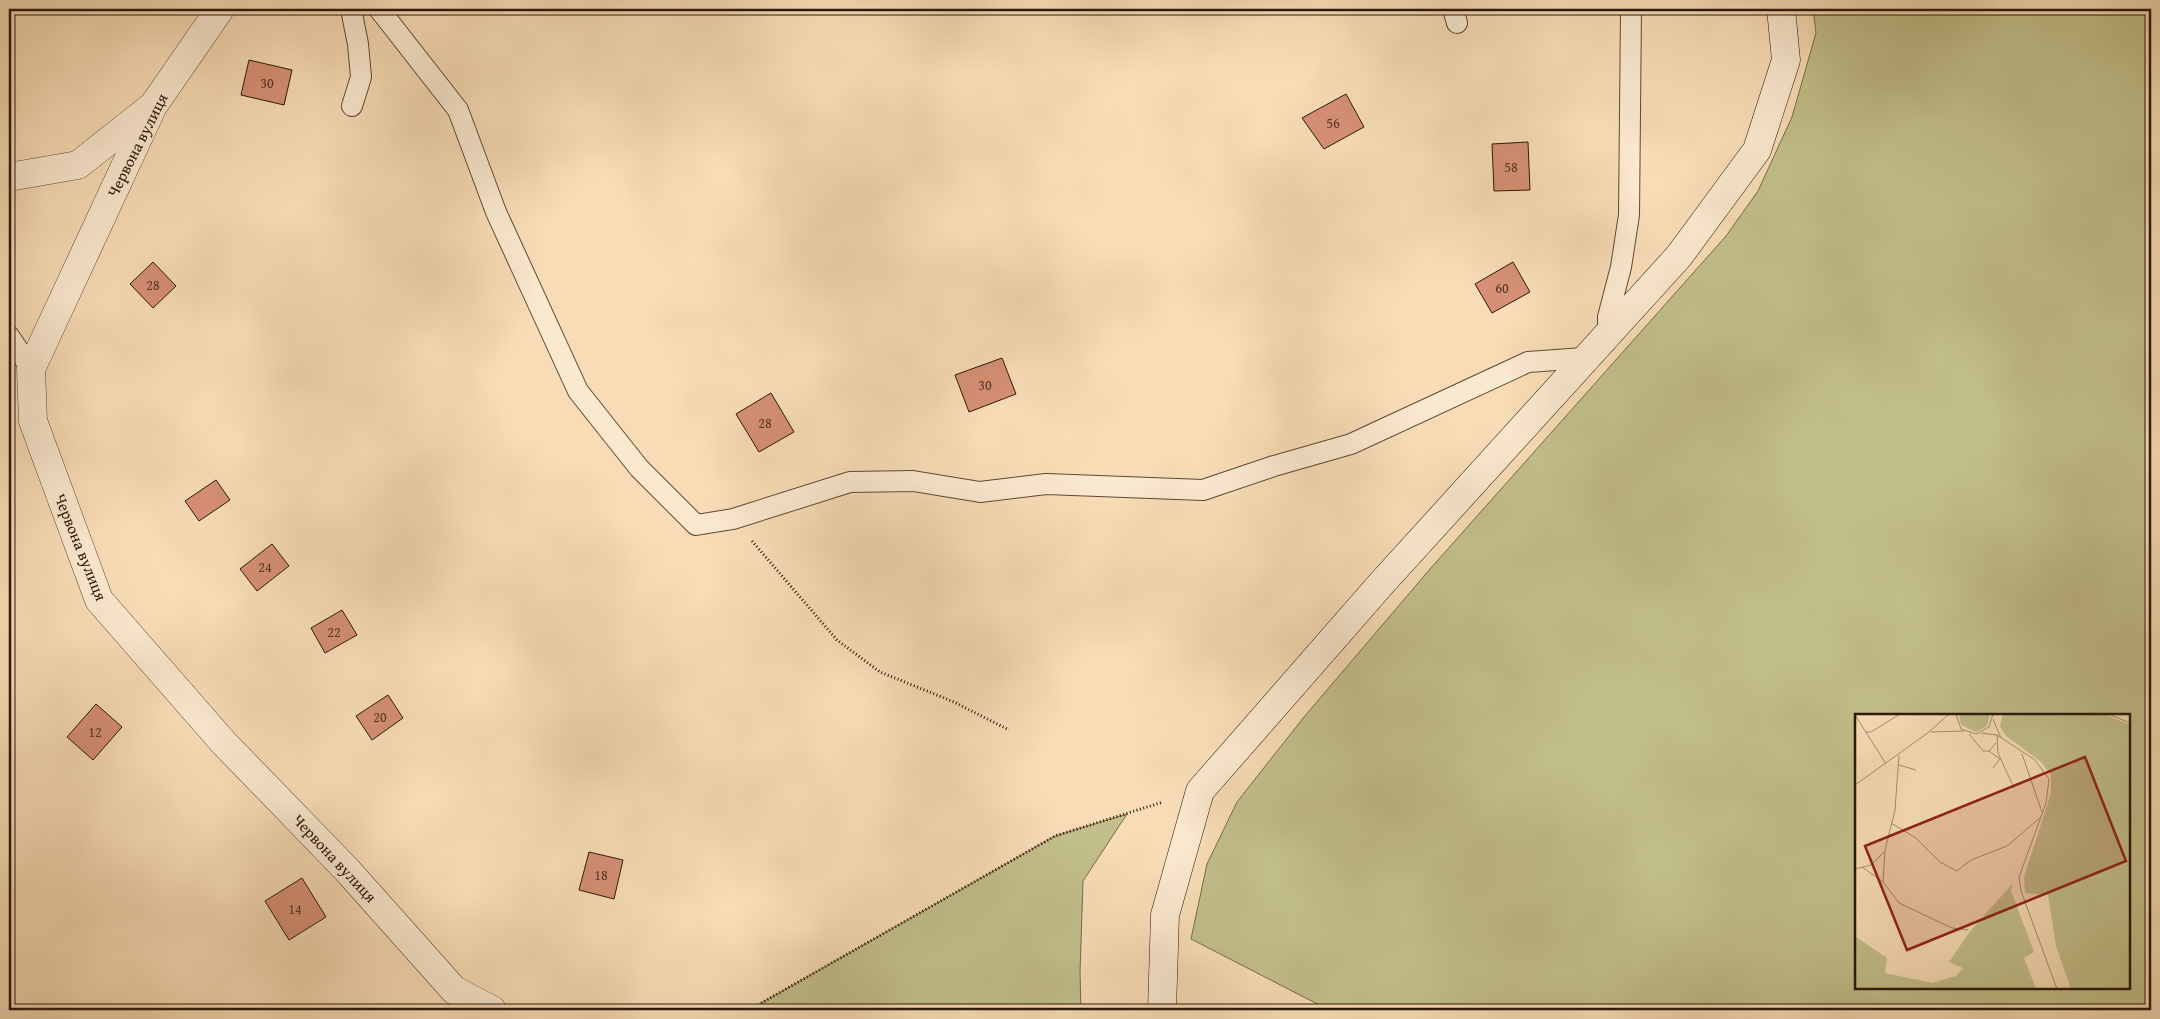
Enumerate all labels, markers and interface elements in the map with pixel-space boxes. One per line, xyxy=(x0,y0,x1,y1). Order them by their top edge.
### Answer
house number: 30 xyxy=(260,73,274,93)
street label: Червона вулиця xyxy=(100,89,174,201)
house number: 56 xyxy=(1326,113,1340,133)
house number: 58 xyxy=(1504,157,1518,177)
house number: 28 xyxy=(146,275,160,295)
house number: 60 xyxy=(1495,278,1509,298)
house number: 30 xyxy=(978,375,992,395)
house number: 28 xyxy=(758,413,772,433)
street label: Червона вулиця xyxy=(49,490,113,604)
house number: 24 xyxy=(258,557,272,577)
house number: 22 xyxy=(327,622,341,642)
house number: 20 xyxy=(373,707,387,727)
inset map xyxy=(1855,714,2130,989)
house number: 12 xyxy=(88,722,102,742)
street label: Червона вулиця xyxy=(287,808,383,908)
house number: 18 xyxy=(594,865,608,885)
house number: 14 xyxy=(288,899,302,919)

